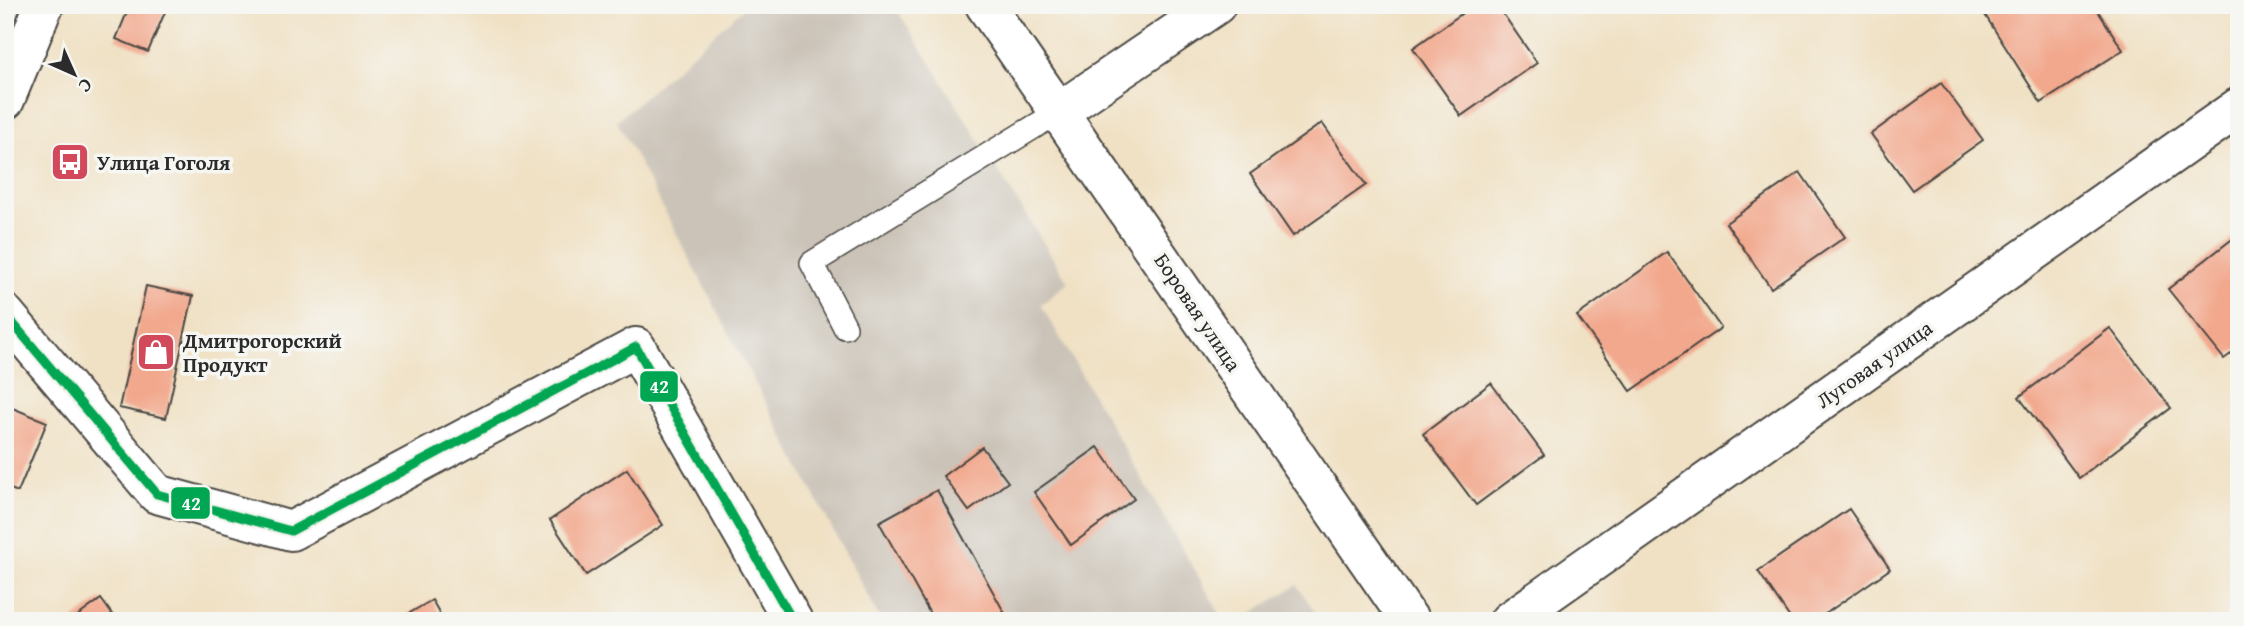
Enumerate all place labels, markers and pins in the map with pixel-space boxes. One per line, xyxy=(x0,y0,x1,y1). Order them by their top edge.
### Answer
bus stop icon: Улица Гоголя xyxy=(49,141,91,183)
place label: Улица Гоголя xyxy=(97,147,230,178)
place label: Дмитрогорский Продукт xyxy=(182,325,342,380)
shop icon: Дмитрогорский Продукт xyxy=(135,331,177,373)

